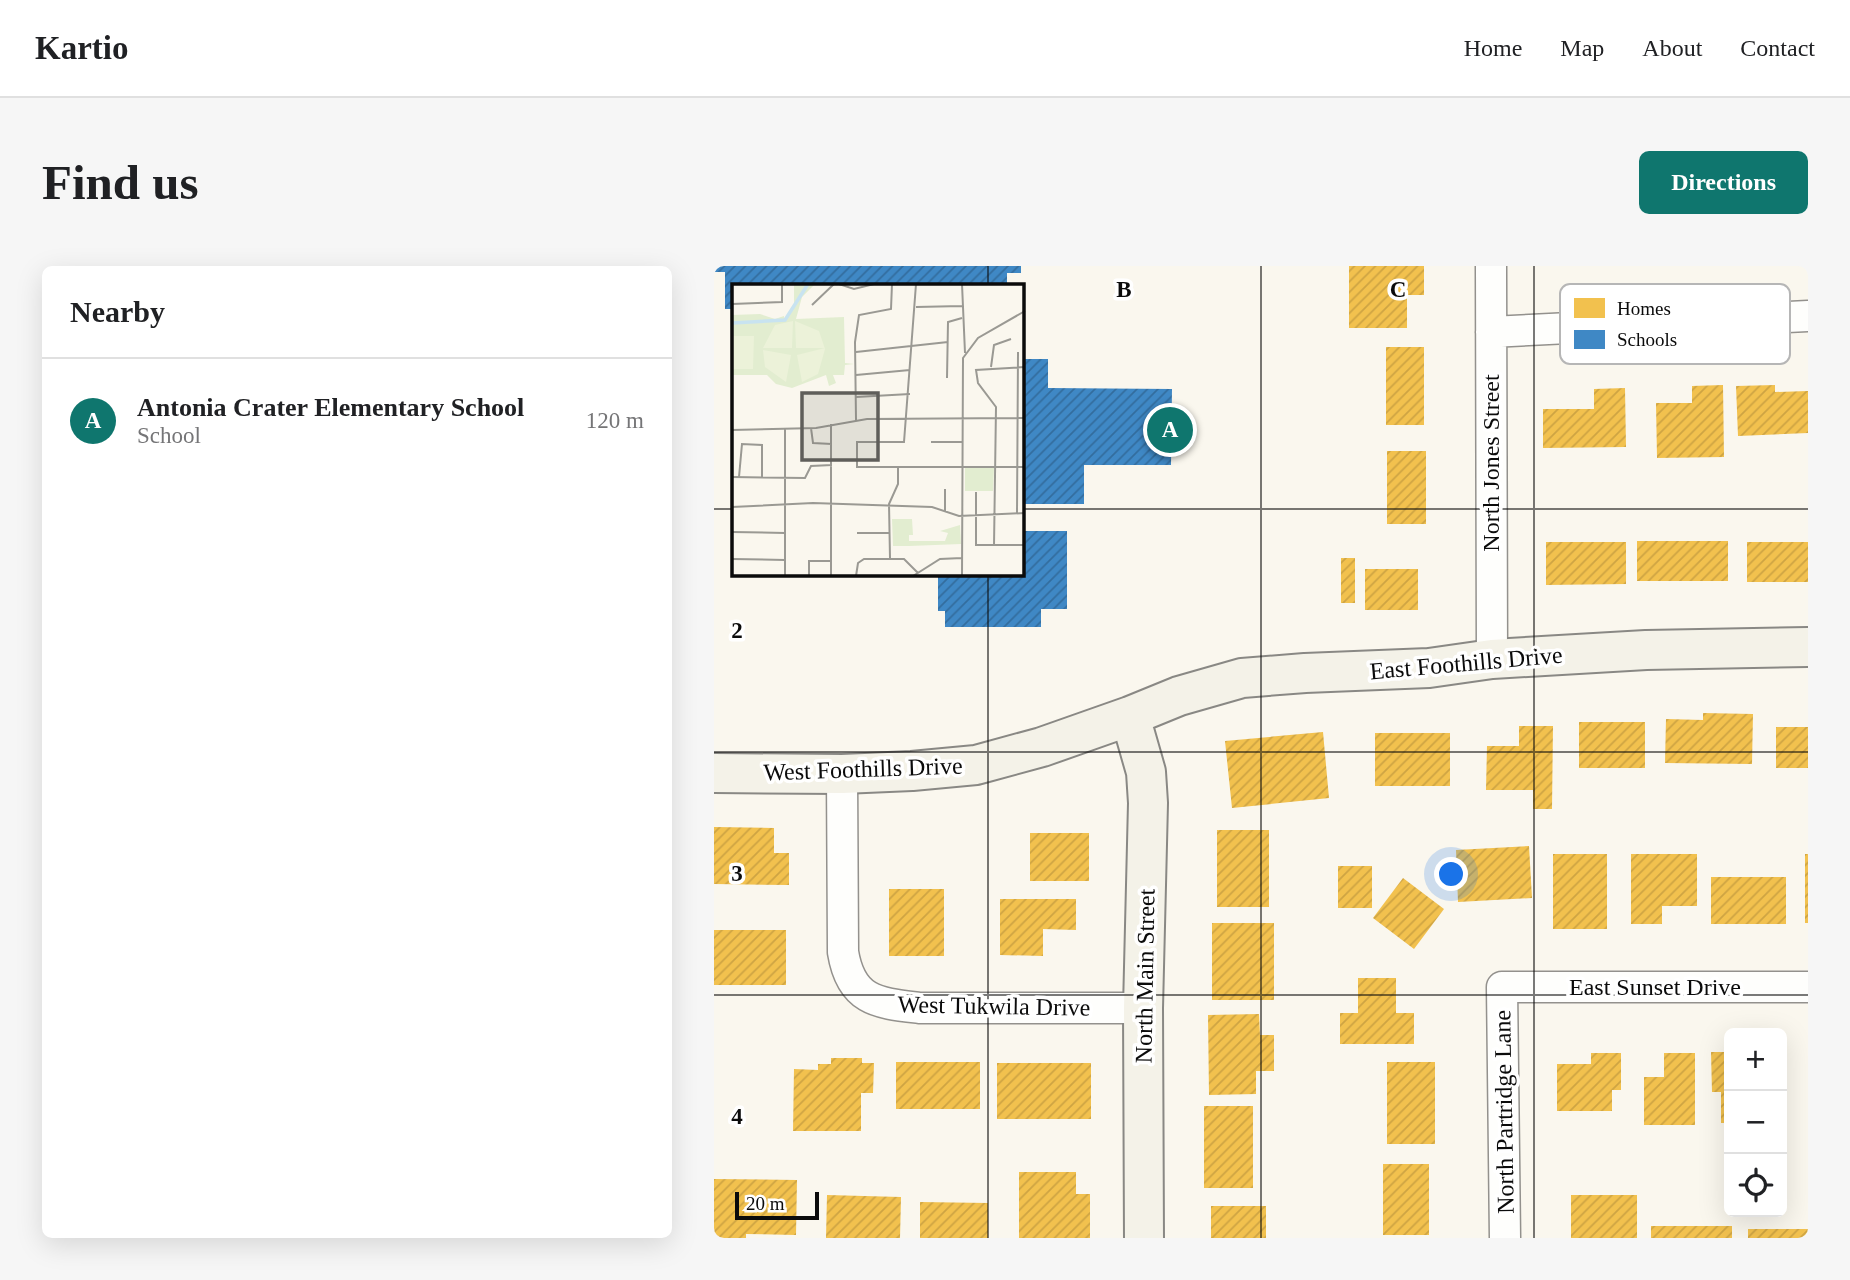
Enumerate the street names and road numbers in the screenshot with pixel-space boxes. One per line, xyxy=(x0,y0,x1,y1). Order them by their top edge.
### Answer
street label: North Jones Street xyxy=(1478,374,1504,552)
street label: East Foothills Drive xyxy=(1369,642,1563,684)
street label: West Foothills Drive xyxy=(763,753,963,785)
street label: North Main Street xyxy=(1130,888,1160,1064)
street label: East Sunset Drive xyxy=(1569,974,1741,1000)
street label: West Tukwila Drive xyxy=(897,991,1091,1021)
street label: North Partridge Lane xyxy=(1489,1010,1519,1214)

